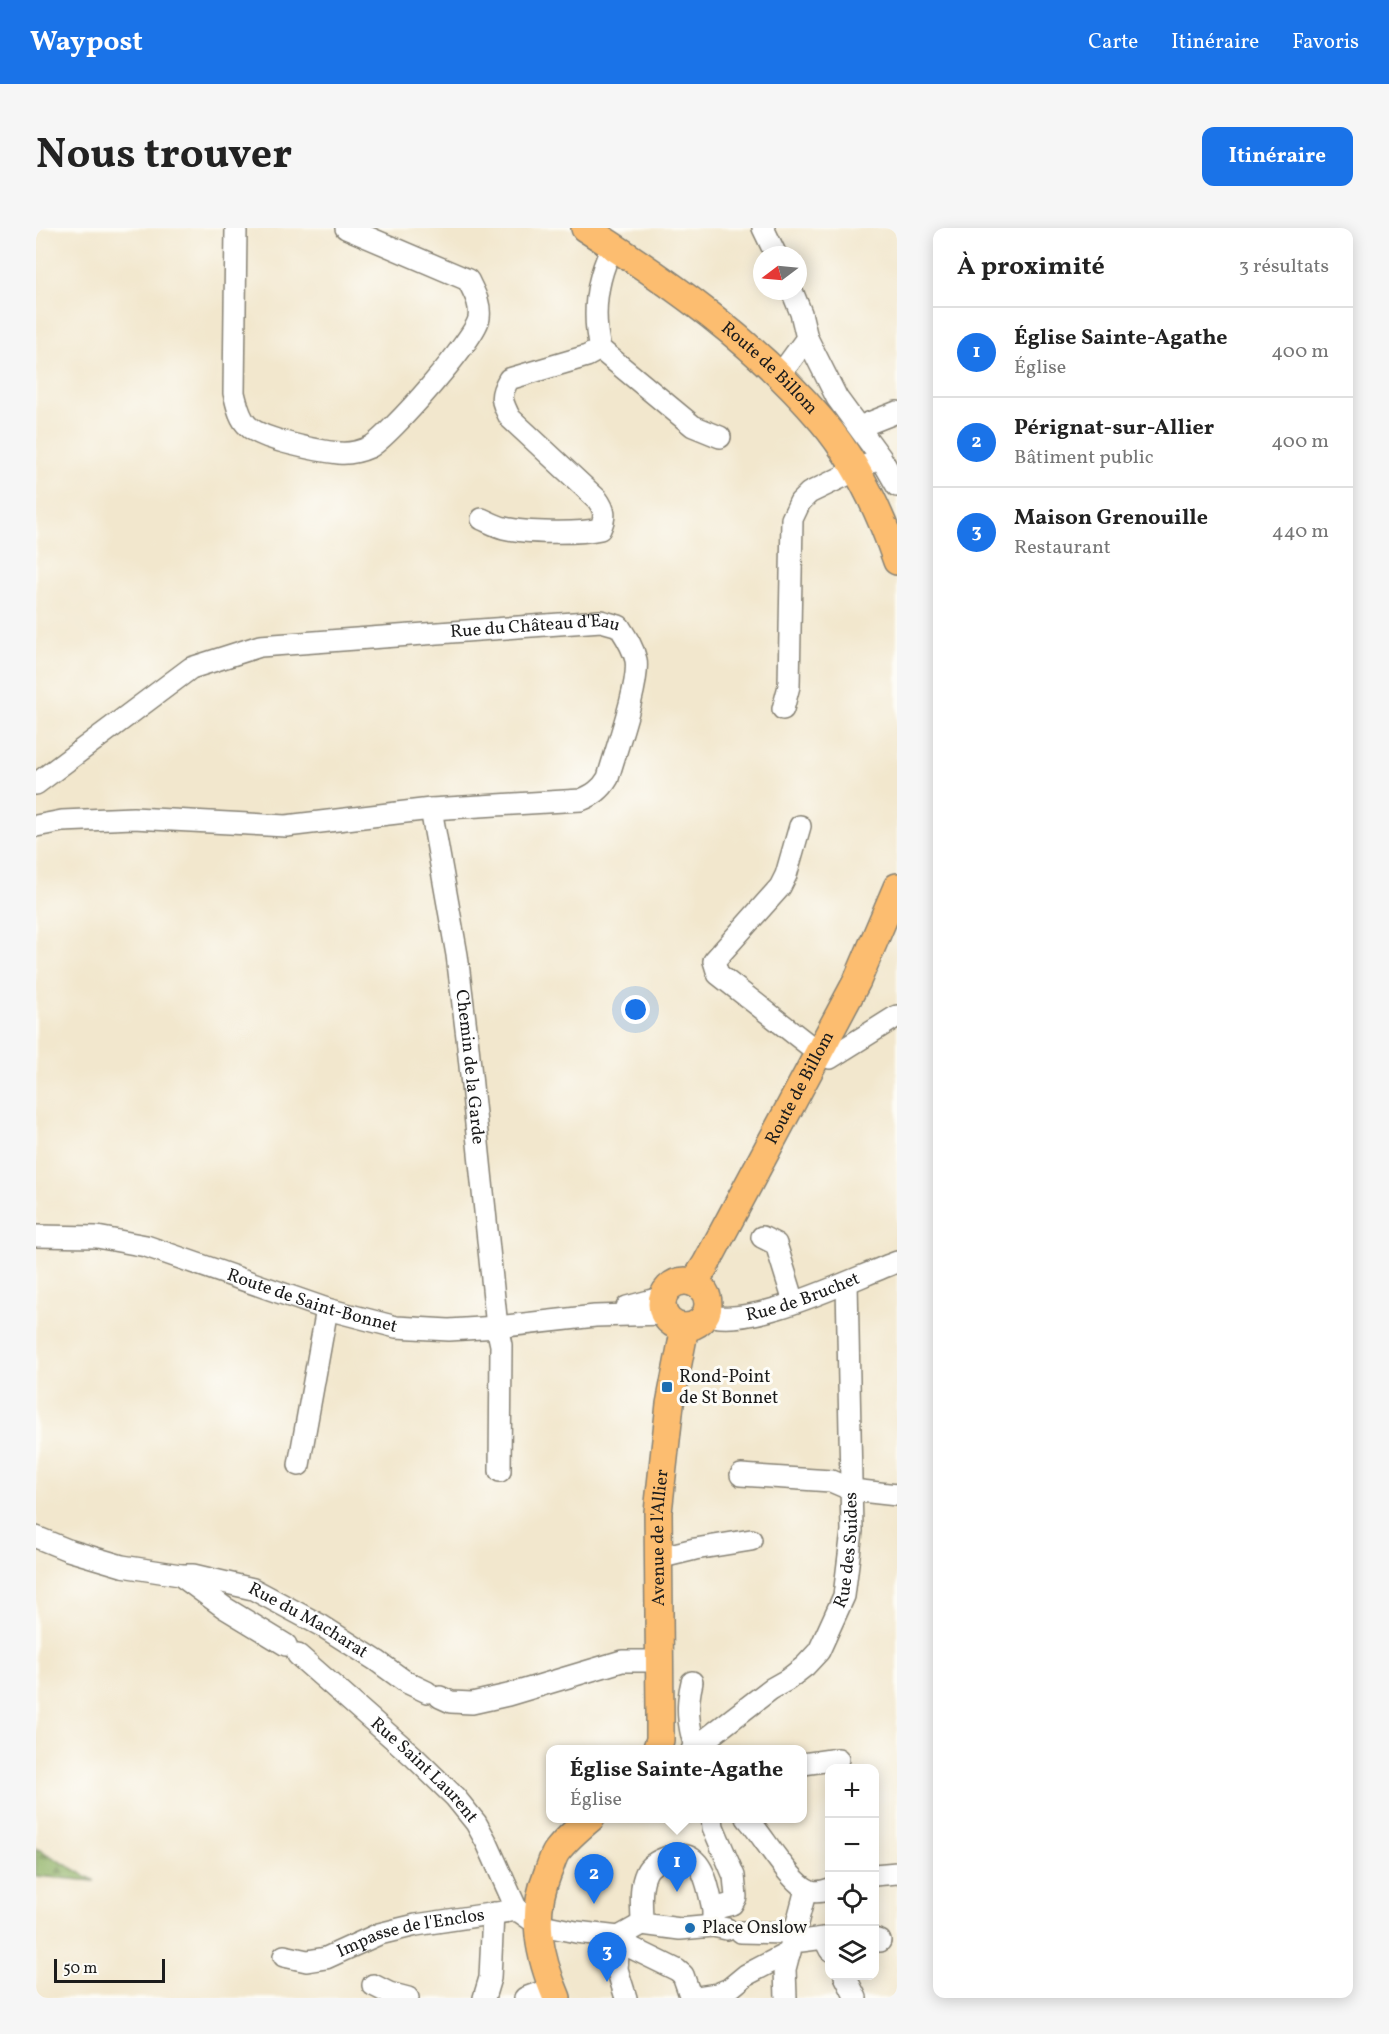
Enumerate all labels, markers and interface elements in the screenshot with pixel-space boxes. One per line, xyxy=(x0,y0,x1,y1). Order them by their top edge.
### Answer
text: Waypost xyxy=(30,23,143,62)
text: Carte xyxy=(1088,28,1138,57)
text: Itinéraire xyxy=(1171,28,1259,57)
text: Favoris xyxy=(1292,28,1359,57)
text: Nous trouver xyxy=(36,127,292,186)
button: Itinéraire xyxy=(1202,127,1353,186)
north arrow xyxy=(753,246,807,300)
text: À proximité xyxy=(957,249,1105,285)
text: 3 résultats xyxy=(1239,253,1329,281)
street label: Route de Billom xyxy=(715,316,823,420)
text: Église Sainte-Agathe xyxy=(1014,323,1228,354)
text: 1 xyxy=(972,338,981,366)
text: 400 m xyxy=(1271,338,1329,366)
text: Église xyxy=(1014,354,1066,382)
text: Pérignat-sur-Allier xyxy=(1014,413,1214,444)
text: 2 xyxy=(971,428,982,456)
text: 400 m xyxy=(1271,428,1329,456)
text: Bâtiment public xyxy=(1014,444,1154,472)
text: Maison Grenouille xyxy=(1014,503,1208,534)
text: 3 xyxy=(971,518,982,546)
text: 440 m xyxy=(1272,518,1329,546)
text: Restaurant xyxy=(1014,534,1111,562)
street label: Rue du Château d'Eau xyxy=(449,609,623,645)
street label: Chemin de la Garde xyxy=(449,988,491,1146)
your location xyxy=(621,995,650,1024)
street label: Route de Billom xyxy=(759,1027,840,1149)
street label: Route de Saint-Bonnet xyxy=(223,1263,400,1339)
street label: Rue de Bruchet xyxy=(744,1266,863,1328)
place label: Rond-Point de St Bonnet xyxy=(679,1365,778,1411)
marker: Rond-Point de St Bonnet xyxy=(660,1380,674,1394)
street label: Avenue de l'Allier xyxy=(645,1468,675,1606)
street label: Rue des Suides xyxy=(828,1492,865,1612)
street label: Rue du Macharat xyxy=(244,1576,373,1665)
street label: Rue Saint Laurent xyxy=(365,1712,484,1828)
popup xyxy=(546,1745,807,1823)
text: Église Sainte-Agathe xyxy=(570,1755,783,1786)
map controls xyxy=(825,1764,879,1980)
button: + xyxy=(825,1764,879,1818)
text: Église xyxy=(570,1786,622,1814)
button: − xyxy=(825,1818,879,1872)
pin: 1 xyxy=(658,1842,696,1892)
pin: 2 xyxy=(574,1854,614,1904)
button: locate xyxy=(825,1872,879,1926)
street label: Impasse de l'Enclos xyxy=(333,1902,486,1964)
place label: Place Onslow xyxy=(702,1916,807,1941)
marker: Place Onslow xyxy=(683,1921,697,1935)
button: layers xyxy=(825,1926,879,1980)
pin: 3 xyxy=(588,1932,626,1982)
scale bar xyxy=(54,1956,165,1984)
text: 50 m xyxy=(63,1958,97,1980)

